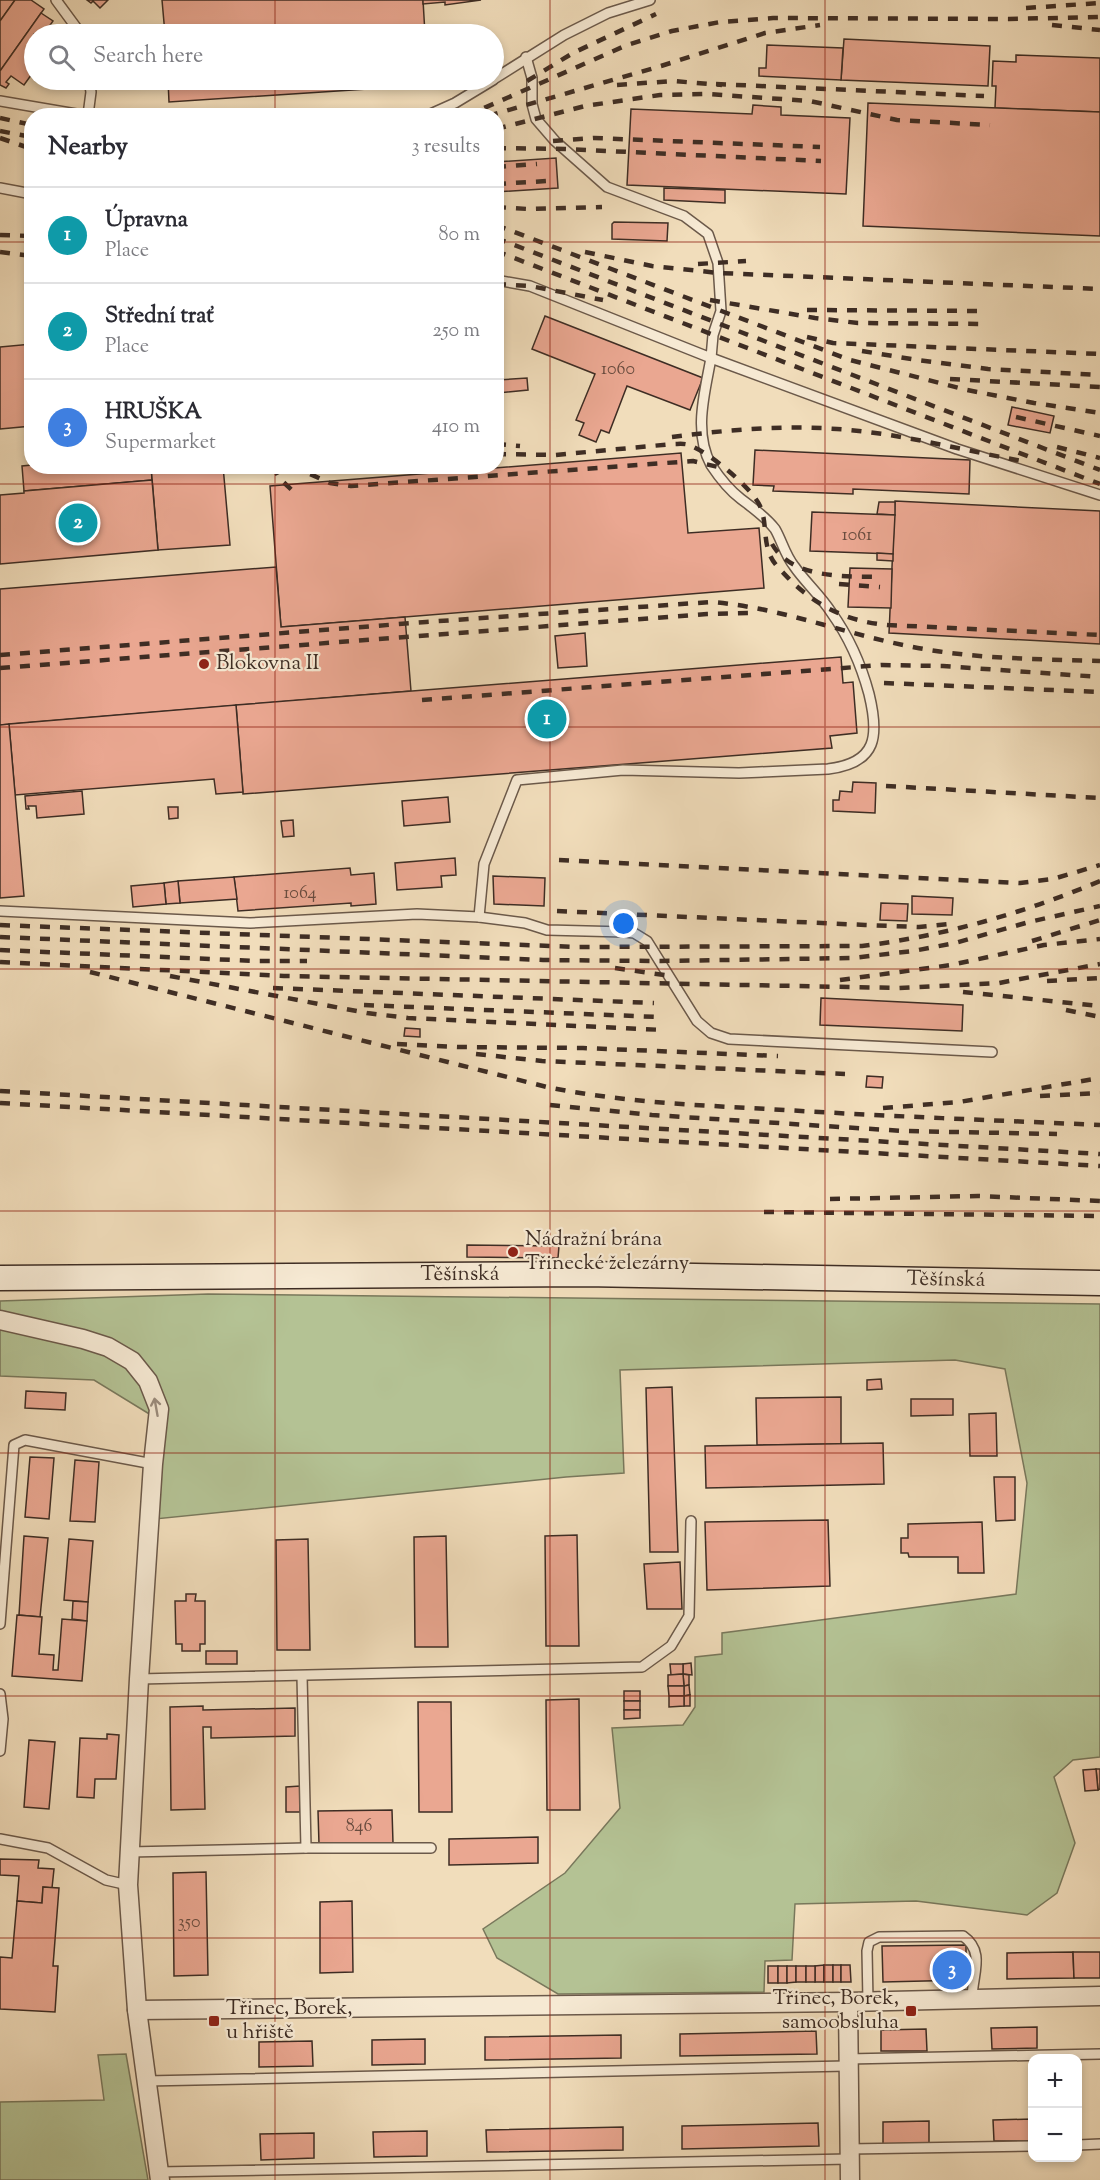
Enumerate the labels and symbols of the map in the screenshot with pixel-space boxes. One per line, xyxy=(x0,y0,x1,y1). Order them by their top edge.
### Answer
house number: 1060 xyxy=(601,357,635,383)
pin: 2 xyxy=(58,500,98,546)
house number: 1061 xyxy=(842,523,872,549)
place label: Blokovna II xyxy=(216,649,320,679)
marker: Blokovna II xyxy=(197,657,211,671)
pin: 1 xyxy=(528,696,566,742)
house number: 1064 xyxy=(283,881,317,907)
your location xyxy=(609,909,638,938)
place label: Nádražní brána Třinecké železárny xyxy=(525,1225,690,1279)
marker: Nádražní brána Třinecké železárny xyxy=(506,1245,520,1259)
street label: Těšínská xyxy=(420,1260,500,1290)
street label: Těšínská xyxy=(906,1265,986,1296)
one-way arrow xyxy=(150,1397,161,1417)
house number: 846 xyxy=(346,1814,372,1840)
house number: 350 xyxy=(178,1910,200,1936)
pin: 3 xyxy=(932,1948,972,1992)
place label: Třinec, Borek, samoobsluha xyxy=(772,1984,899,2038)
place label: Třinec, Borek, u hřiště xyxy=(226,1994,353,2048)
marker: Třinec, Borek, samoobsluha xyxy=(904,2004,918,2018)
marker: Třinec, Borek, u hřiště xyxy=(207,2014,221,2028)

